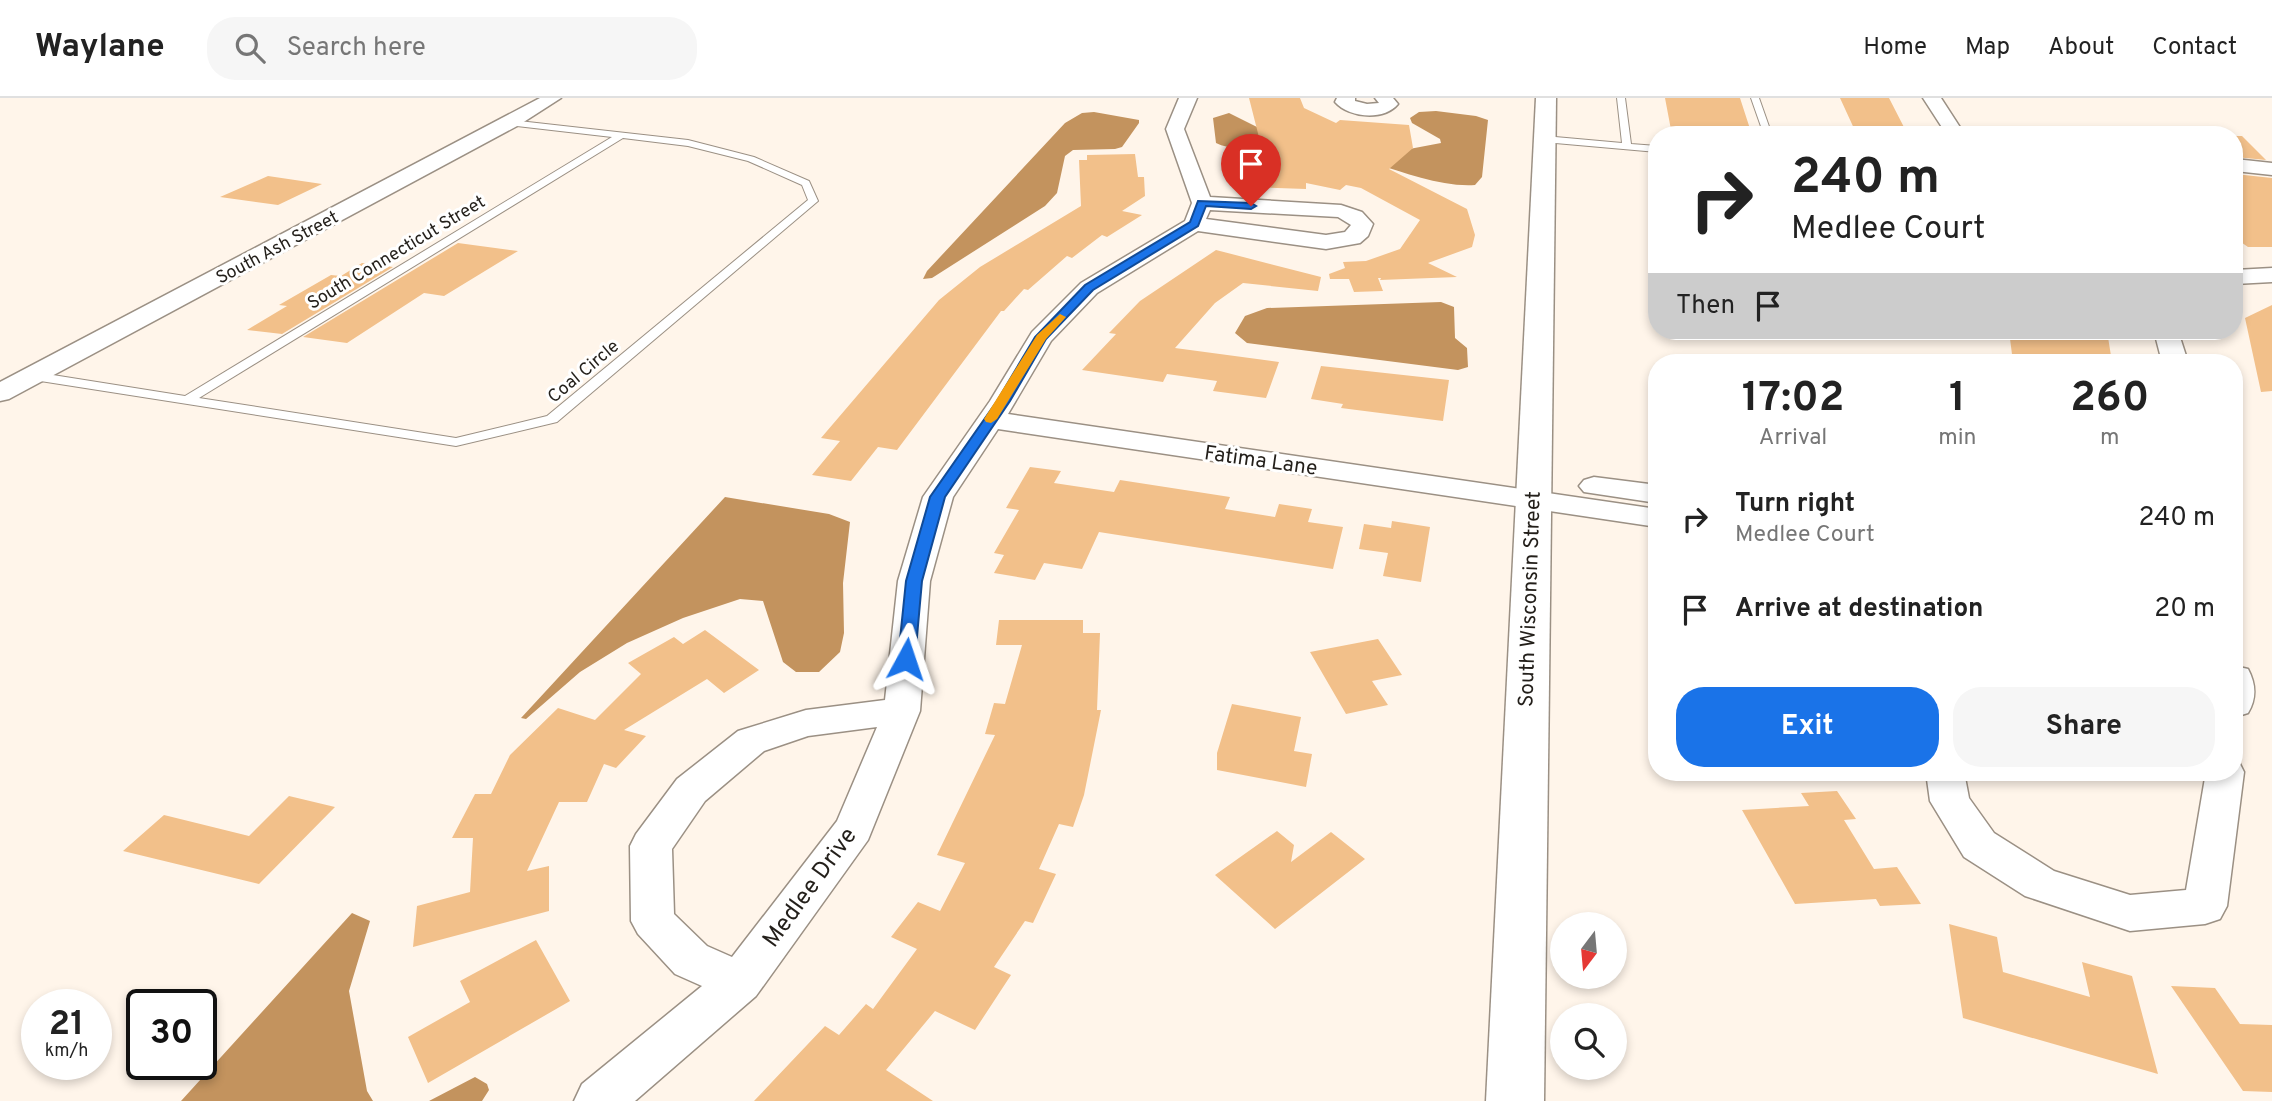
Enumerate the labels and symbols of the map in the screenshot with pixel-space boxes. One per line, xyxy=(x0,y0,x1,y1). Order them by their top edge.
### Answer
pin xyxy=(1221,134,1281,206)
street label: South Connecticut Street xyxy=(304,191,490,315)
street label: South Ash Street xyxy=(213,206,343,290)
street label: Coal Circle xyxy=(543,335,625,409)
street label: Fatima Lane xyxy=(1202,440,1319,483)
street label: South Wisconsin Street xyxy=(1513,491,1548,707)
position arrow xyxy=(869,622,943,696)
street label: Medlee Drive xyxy=(757,822,864,954)
north arrow xyxy=(1550,912,1628,989)
speed limit sign: 30 xyxy=(126,989,217,1080)

